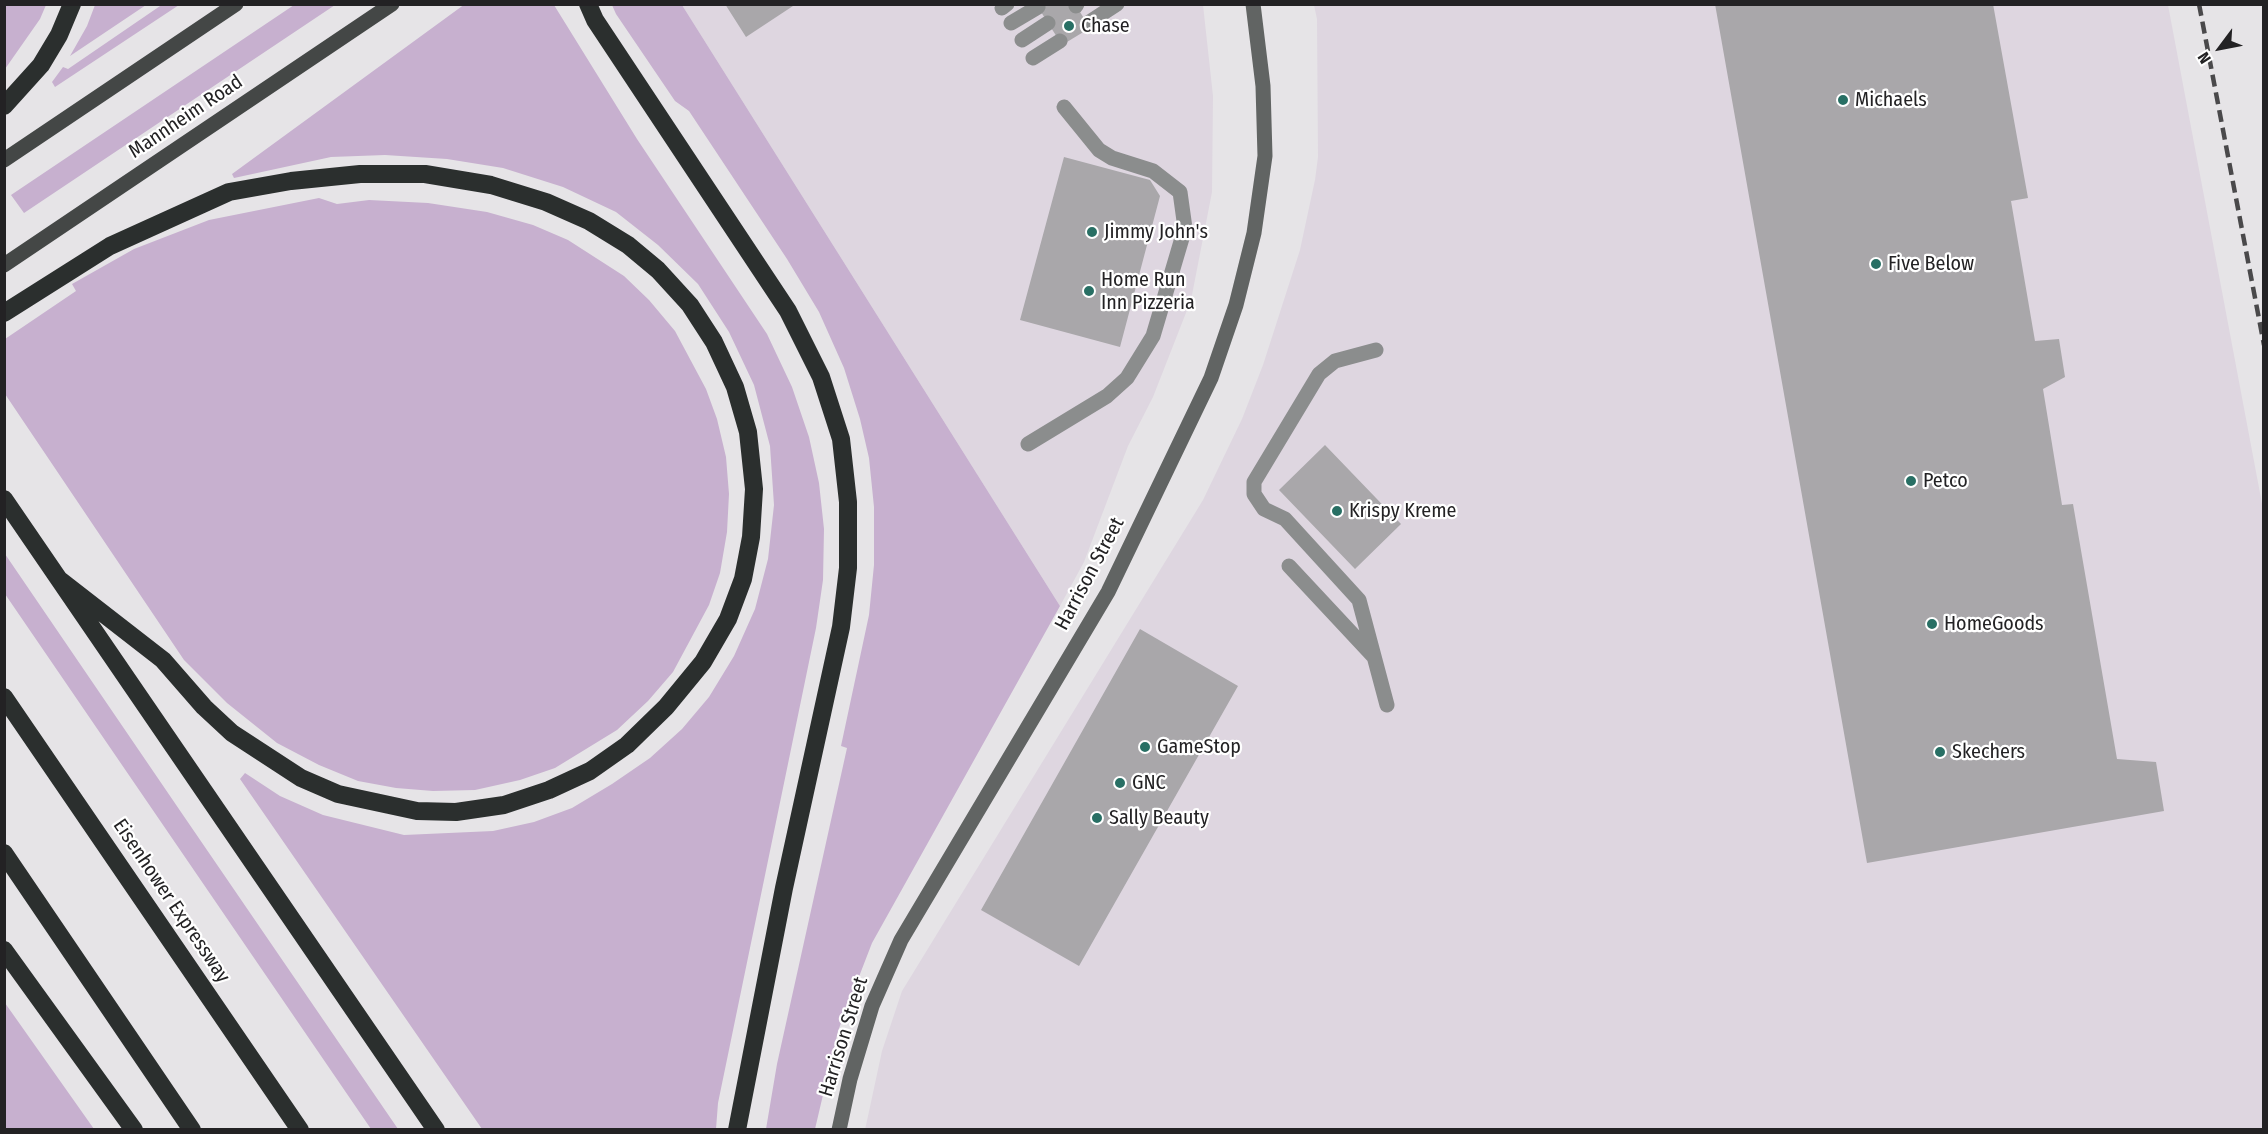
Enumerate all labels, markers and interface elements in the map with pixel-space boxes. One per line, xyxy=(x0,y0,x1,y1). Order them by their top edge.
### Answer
place label: Chase xyxy=(1081,14,1130,38)
north arrow xyxy=(2190,18,2250,78)
marker: Chase xyxy=(1062,19,1076,33)
text: N xyxy=(2194,49,2215,67)
street label: Mannheim Road xyxy=(125,70,247,164)
place label: Michaels xyxy=(1855,88,1927,112)
marker: Michaels xyxy=(1836,93,1850,107)
place label: Jimmy John's xyxy=(1104,220,1208,244)
marker: Jimmy John's xyxy=(1085,225,1099,239)
place label: Five Below xyxy=(1888,252,1974,276)
marker: Five Below xyxy=(1869,257,1883,271)
place label: Home Run Inn Pizzeria xyxy=(1101,268,1195,315)
marker: Home Run Inn Pizzeria xyxy=(1082,284,1096,298)
place label: Petco xyxy=(1923,469,1968,493)
marker: Petco xyxy=(1904,474,1918,488)
place label: Krispy Kreme xyxy=(1349,499,1456,523)
marker: Krispy Kreme xyxy=(1330,504,1344,518)
street label: Harrison Street xyxy=(1050,513,1130,635)
place label: HomeGoods xyxy=(1944,612,2044,636)
marker: HomeGoods xyxy=(1925,617,1939,631)
place label: GameStop xyxy=(1157,735,1241,759)
marker: GameStop xyxy=(1138,740,1152,754)
place label: Skechers xyxy=(1952,740,2025,764)
marker: Skechers xyxy=(1933,745,1947,759)
place label: GNC xyxy=(1132,771,1166,795)
marker: GNC xyxy=(1113,776,1127,790)
place label: Sally Beauty xyxy=(1109,806,1209,830)
marker: Sally Beauty xyxy=(1090,811,1104,825)
street label: Eisenhower Expressway xyxy=(107,815,235,987)
street label: Harrison Street xyxy=(814,974,874,1100)

